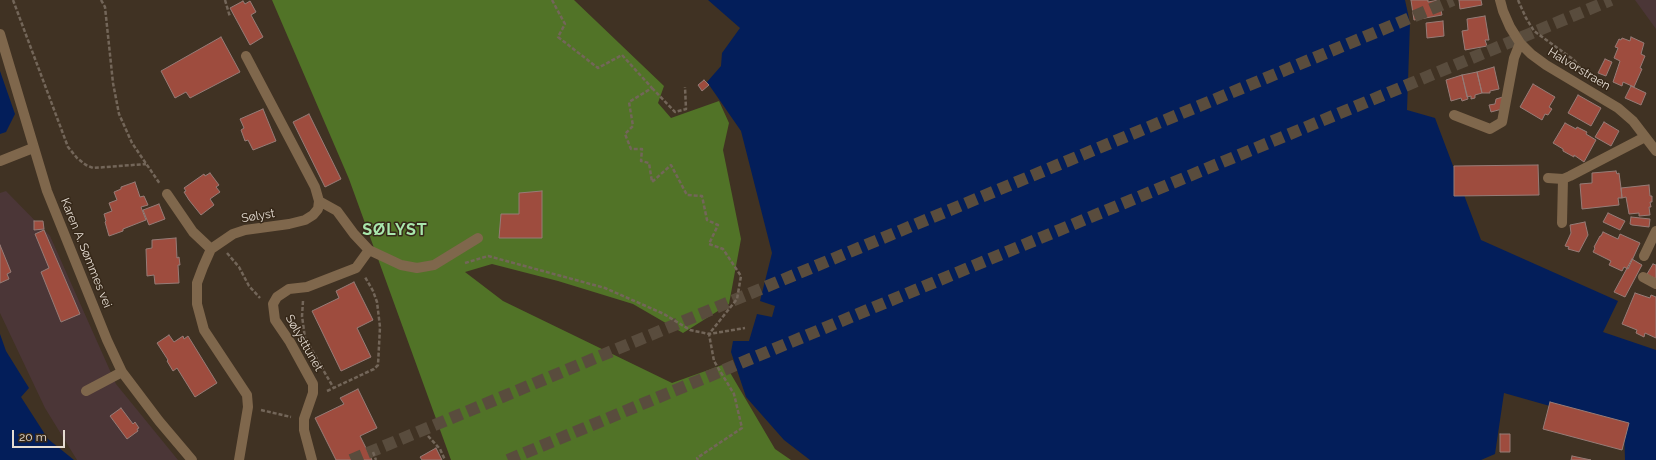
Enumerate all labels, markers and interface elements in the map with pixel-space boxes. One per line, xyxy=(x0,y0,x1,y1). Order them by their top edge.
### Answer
street label: Halvorstraen xyxy=(1545,45,1613,93)
street label: Karen A. Sømmes vei xyxy=(57,196,115,310)
street label: Sølyst xyxy=(240,206,276,226)
district label: SØLYST xyxy=(362,220,428,240)
street label: Sølysttunet xyxy=(282,312,326,374)
scale bar xyxy=(14,422,67,448)
text: 20 m xyxy=(19,430,47,444)

